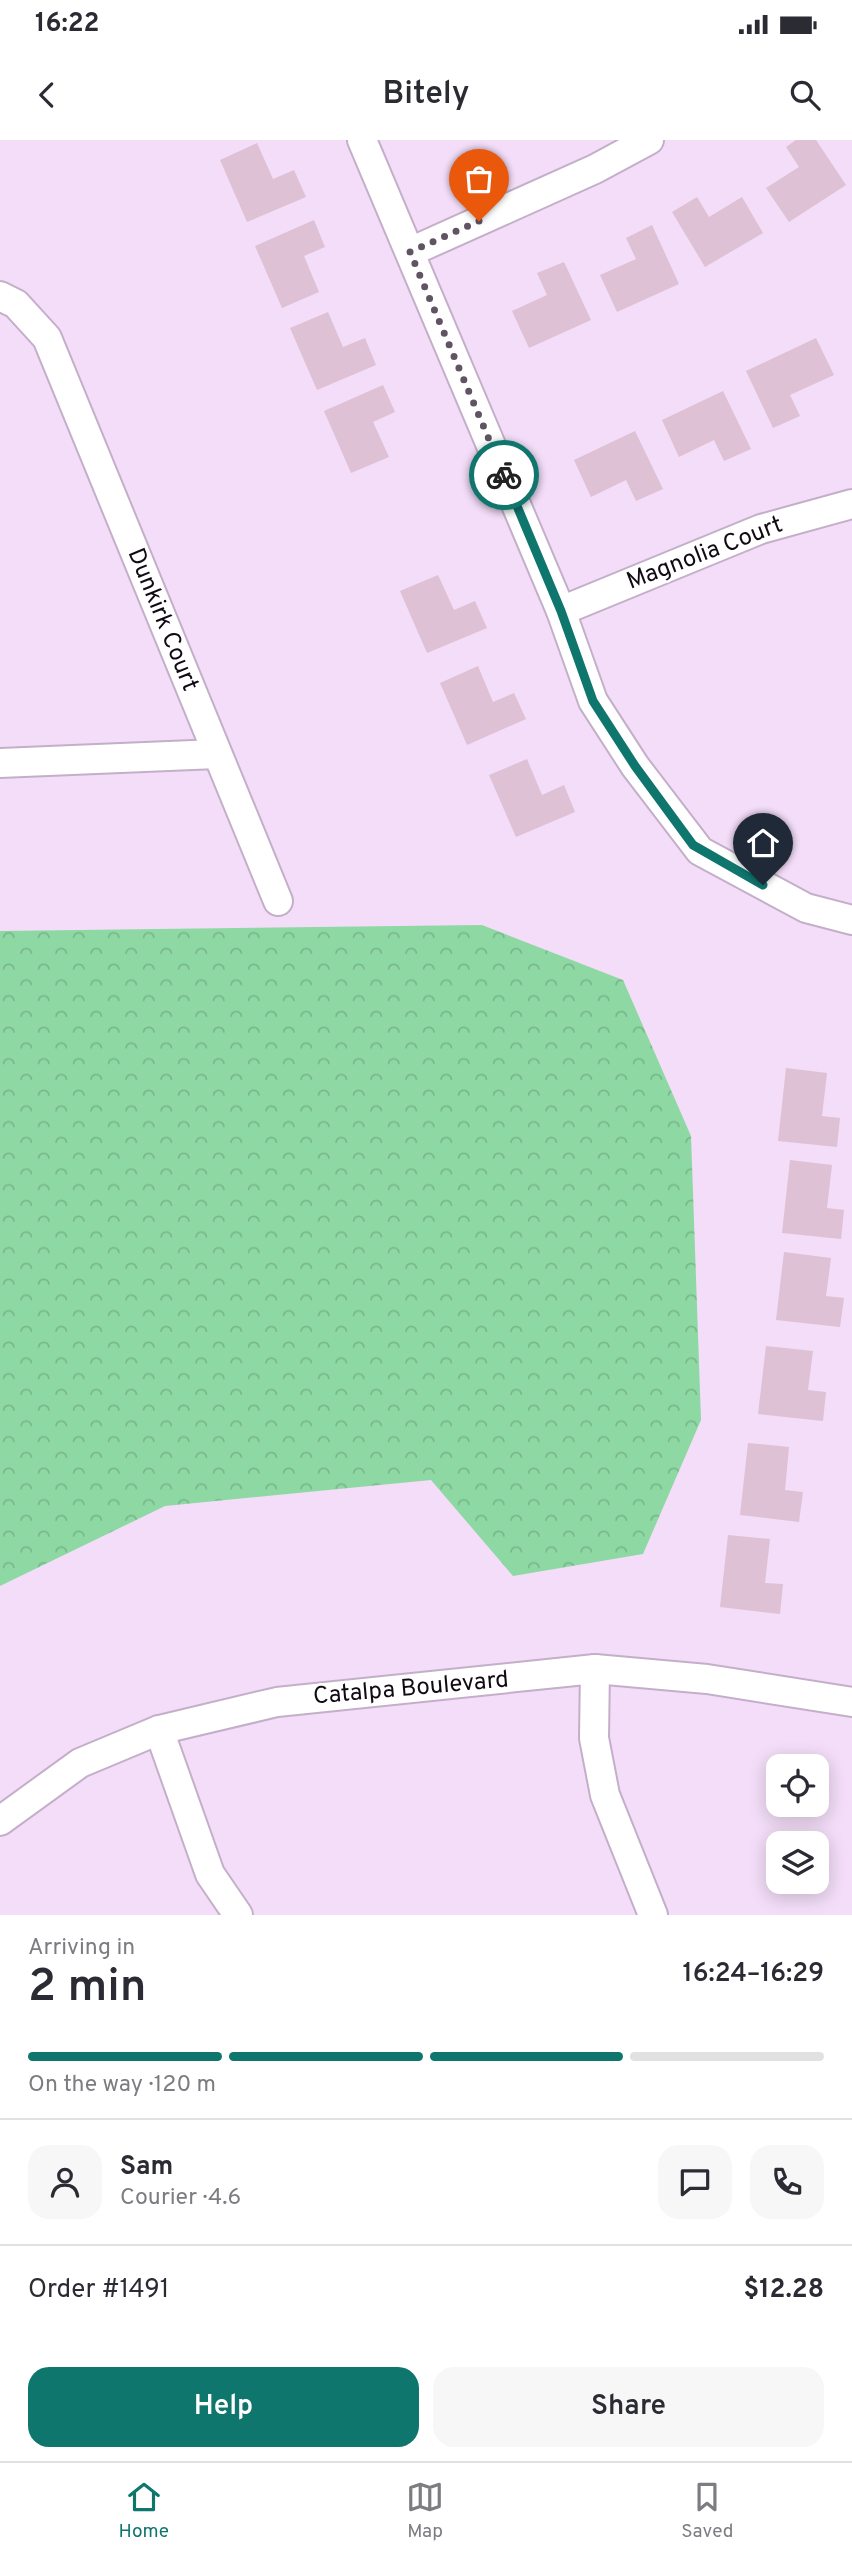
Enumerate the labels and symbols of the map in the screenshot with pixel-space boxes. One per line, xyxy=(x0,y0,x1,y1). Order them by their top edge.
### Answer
pin xyxy=(449,149,509,221)
courier xyxy=(469,440,539,510)
street label: Magnolia Court xyxy=(623,510,787,598)
street label: Dunkirk Court xyxy=(120,544,204,696)
pin xyxy=(733,813,793,885)
street label: Catalpa Boulevard xyxy=(312,1666,510,1712)

